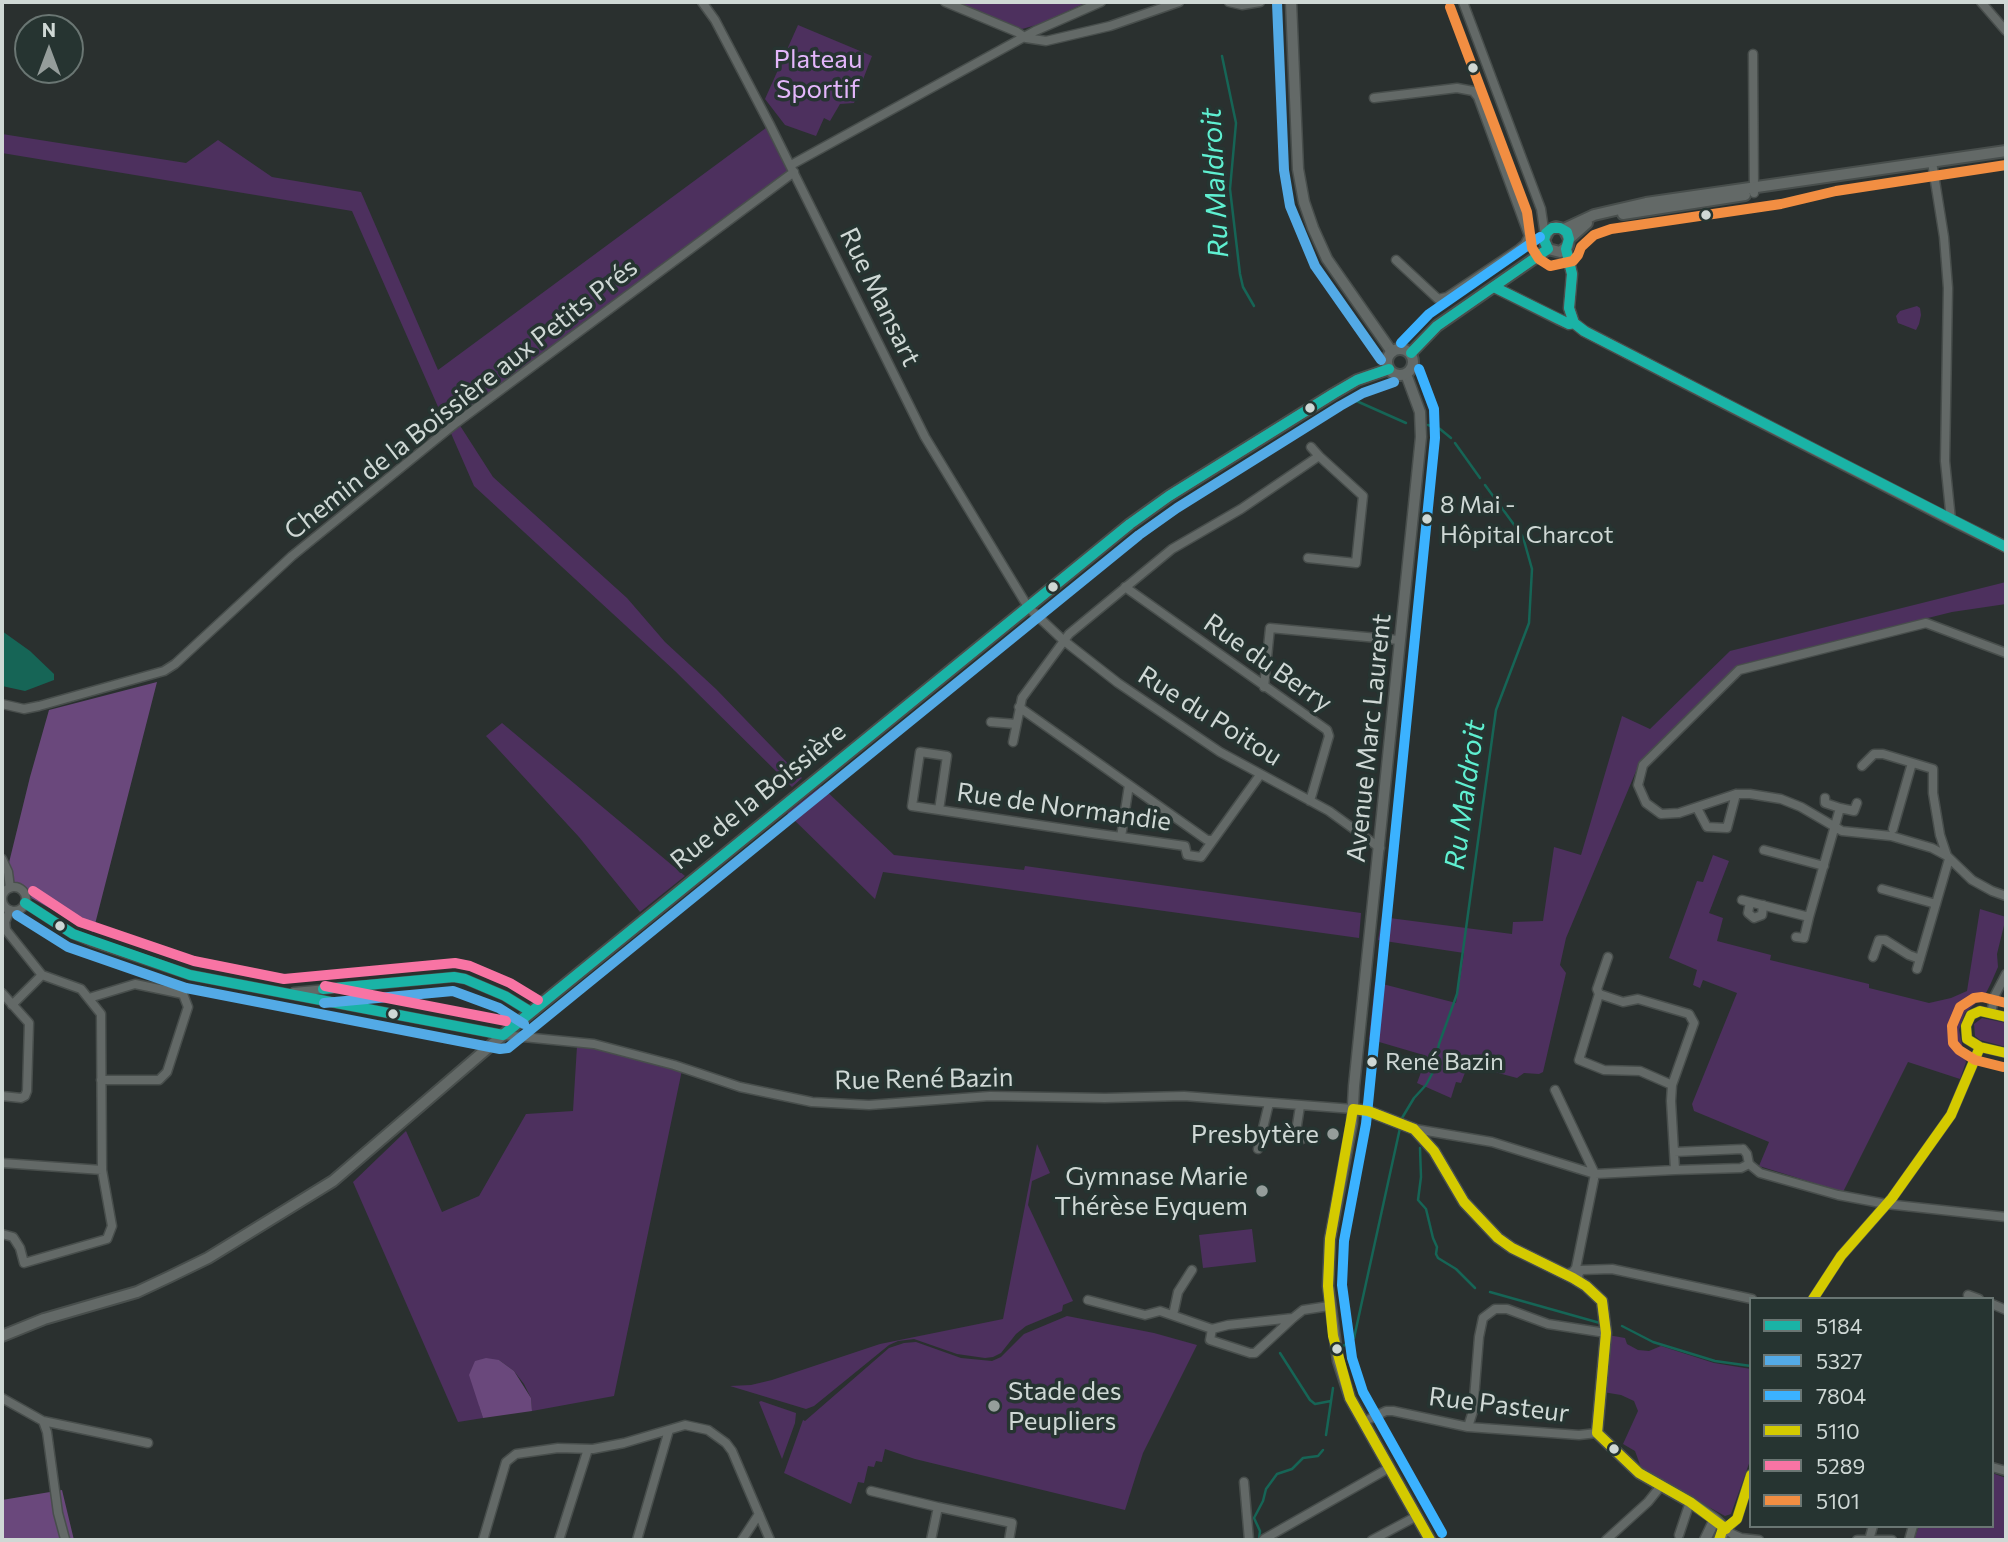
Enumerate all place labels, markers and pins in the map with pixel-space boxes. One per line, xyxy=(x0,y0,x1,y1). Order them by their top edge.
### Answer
unlabelled marker xyxy=(1466,61,1480,75)
unlabelled marker xyxy=(1699,208,1713,222)
unlabelled marker xyxy=(1303,401,1317,415)
place label: 8 Mai - Hôpital Charcot xyxy=(1440,491,1614,547)
marker: 8 Mai - Hôpital Charcot xyxy=(1420,512,1434,526)
unlabelled marker xyxy=(1046,580,1060,594)
unlabelled marker xyxy=(53,919,67,933)
unlabelled marker xyxy=(386,1007,400,1021)
place label: René Bazin xyxy=(1385,1048,1504,1076)
marker: René Bazin xyxy=(1365,1055,1379,1069)
place label: Presbytère xyxy=(1191,1118,1319,1150)
marker: Presbytère xyxy=(1325,1126,1341,1142)
place label: Gymnase Marie Thérèse Eyquem xyxy=(1054,1160,1248,1222)
marker: Gymnase Marie Thérèse Eyquem xyxy=(1254,1183,1270,1199)
unlabelled marker xyxy=(1330,1342,1344,1356)
place label: Stade des Peupliers xyxy=(1008,1375,1122,1436)
marker: Stade des Peupliers xyxy=(986,1398,1002,1414)
unlabelled marker xyxy=(1607,1442,1621,1456)

